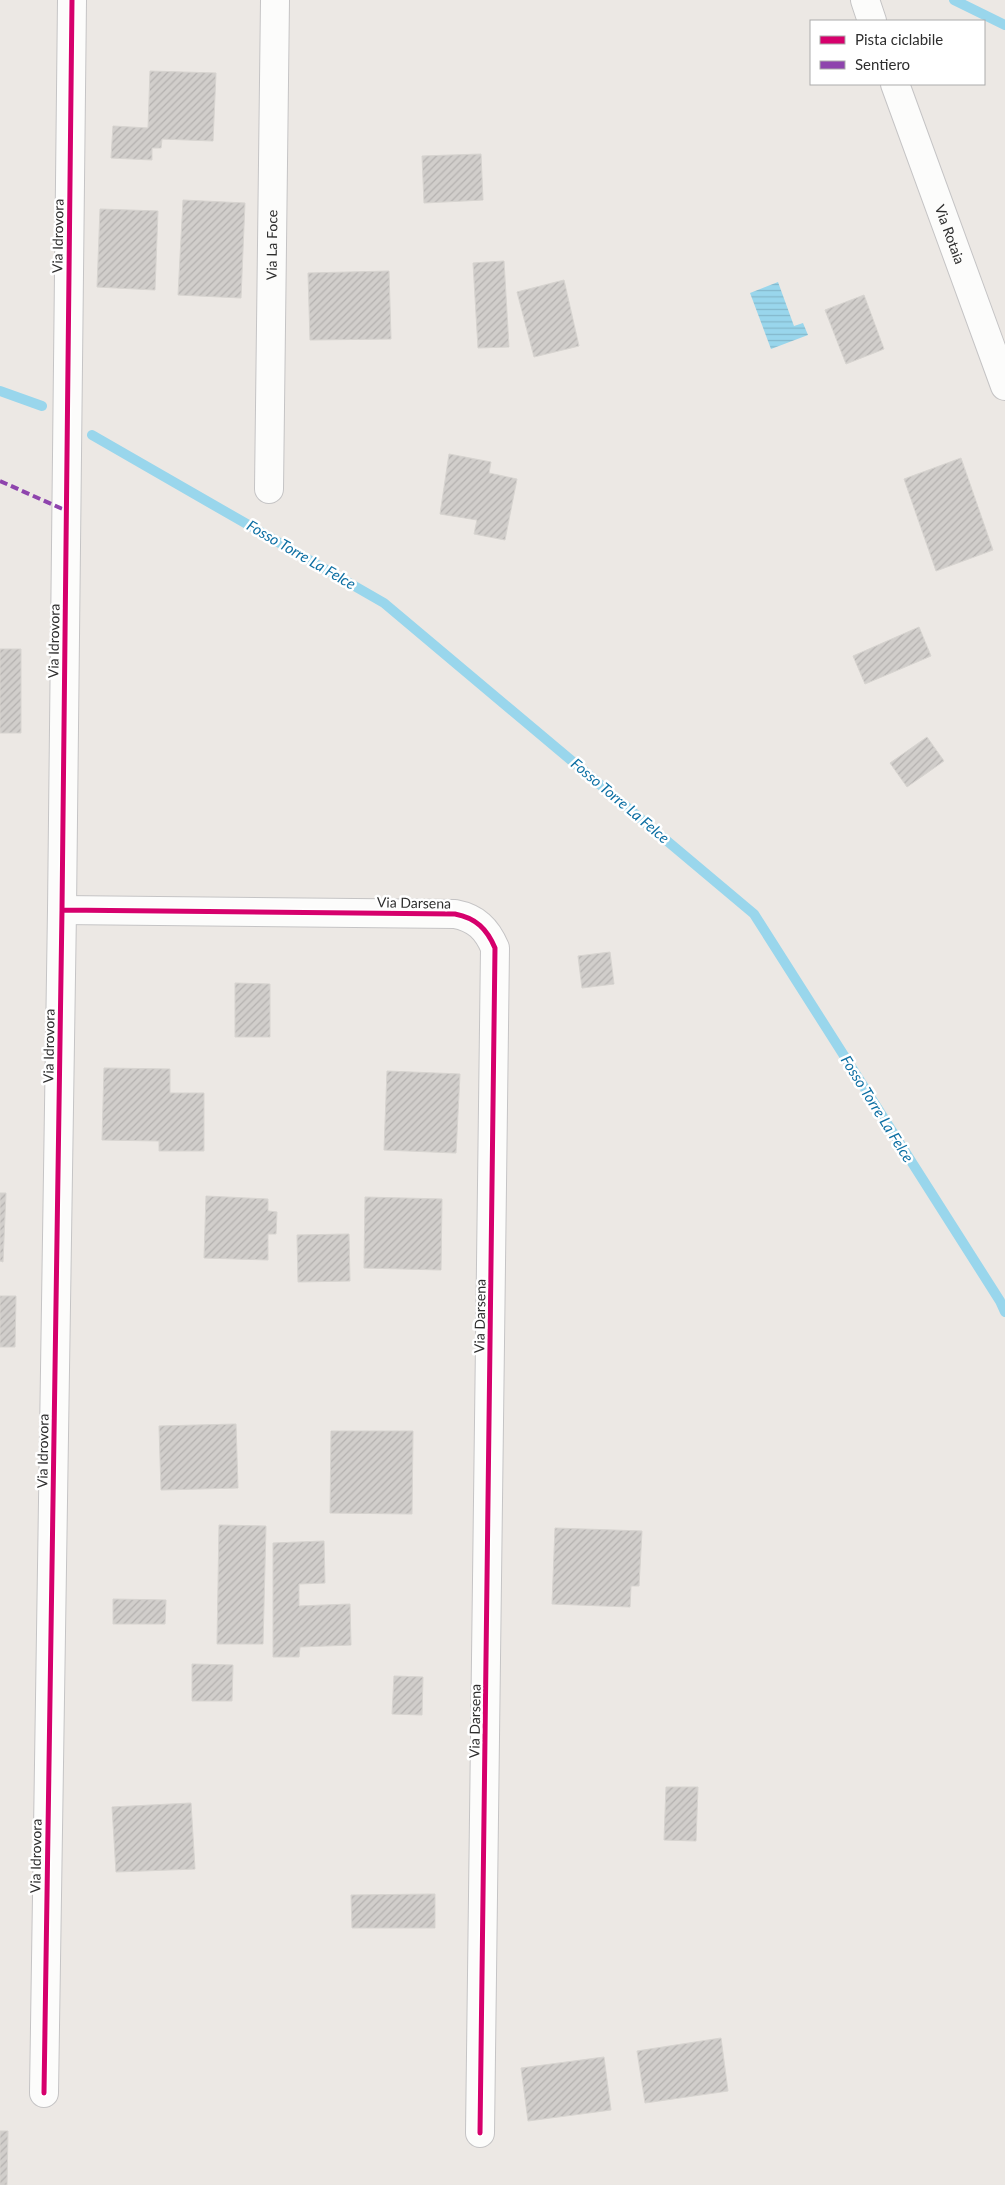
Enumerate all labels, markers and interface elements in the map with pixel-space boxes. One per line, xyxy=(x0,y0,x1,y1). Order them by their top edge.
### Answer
legend xyxy=(810,20,985,85)
text: Pista ciclabile xyxy=(855,30,943,48)
text: Sentiero xyxy=(855,55,910,73)
street label: Via Idrovora xyxy=(48,199,67,273)
street label: Via Rotaia xyxy=(932,202,969,266)
street label: Via La Foce xyxy=(263,210,280,280)
water label: Fosso Torre La Felce xyxy=(244,516,359,593)
street label: Via Idrovora xyxy=(44,604,63,678)
water label: Fosso Torre La Felce xyxy=(568,754,673,847)
street label: Via Darsena xyxy=(377,893,451,912)
street label: Via Idrovora xyxy=(39,1009,58,1083)
water label: Fosso Torre La Felce xyxy=(838,1052,918,1165)
street label: Via Darsena xyxy=(470,1279,489,1353)
street label: Via Idrovora xyxy=(33,1414,52,1488)
street label: Via Darsena xyxy=(465,1684,484,1758)
street label: Via Idrovora xyxy=(26,1819,45,1893)

